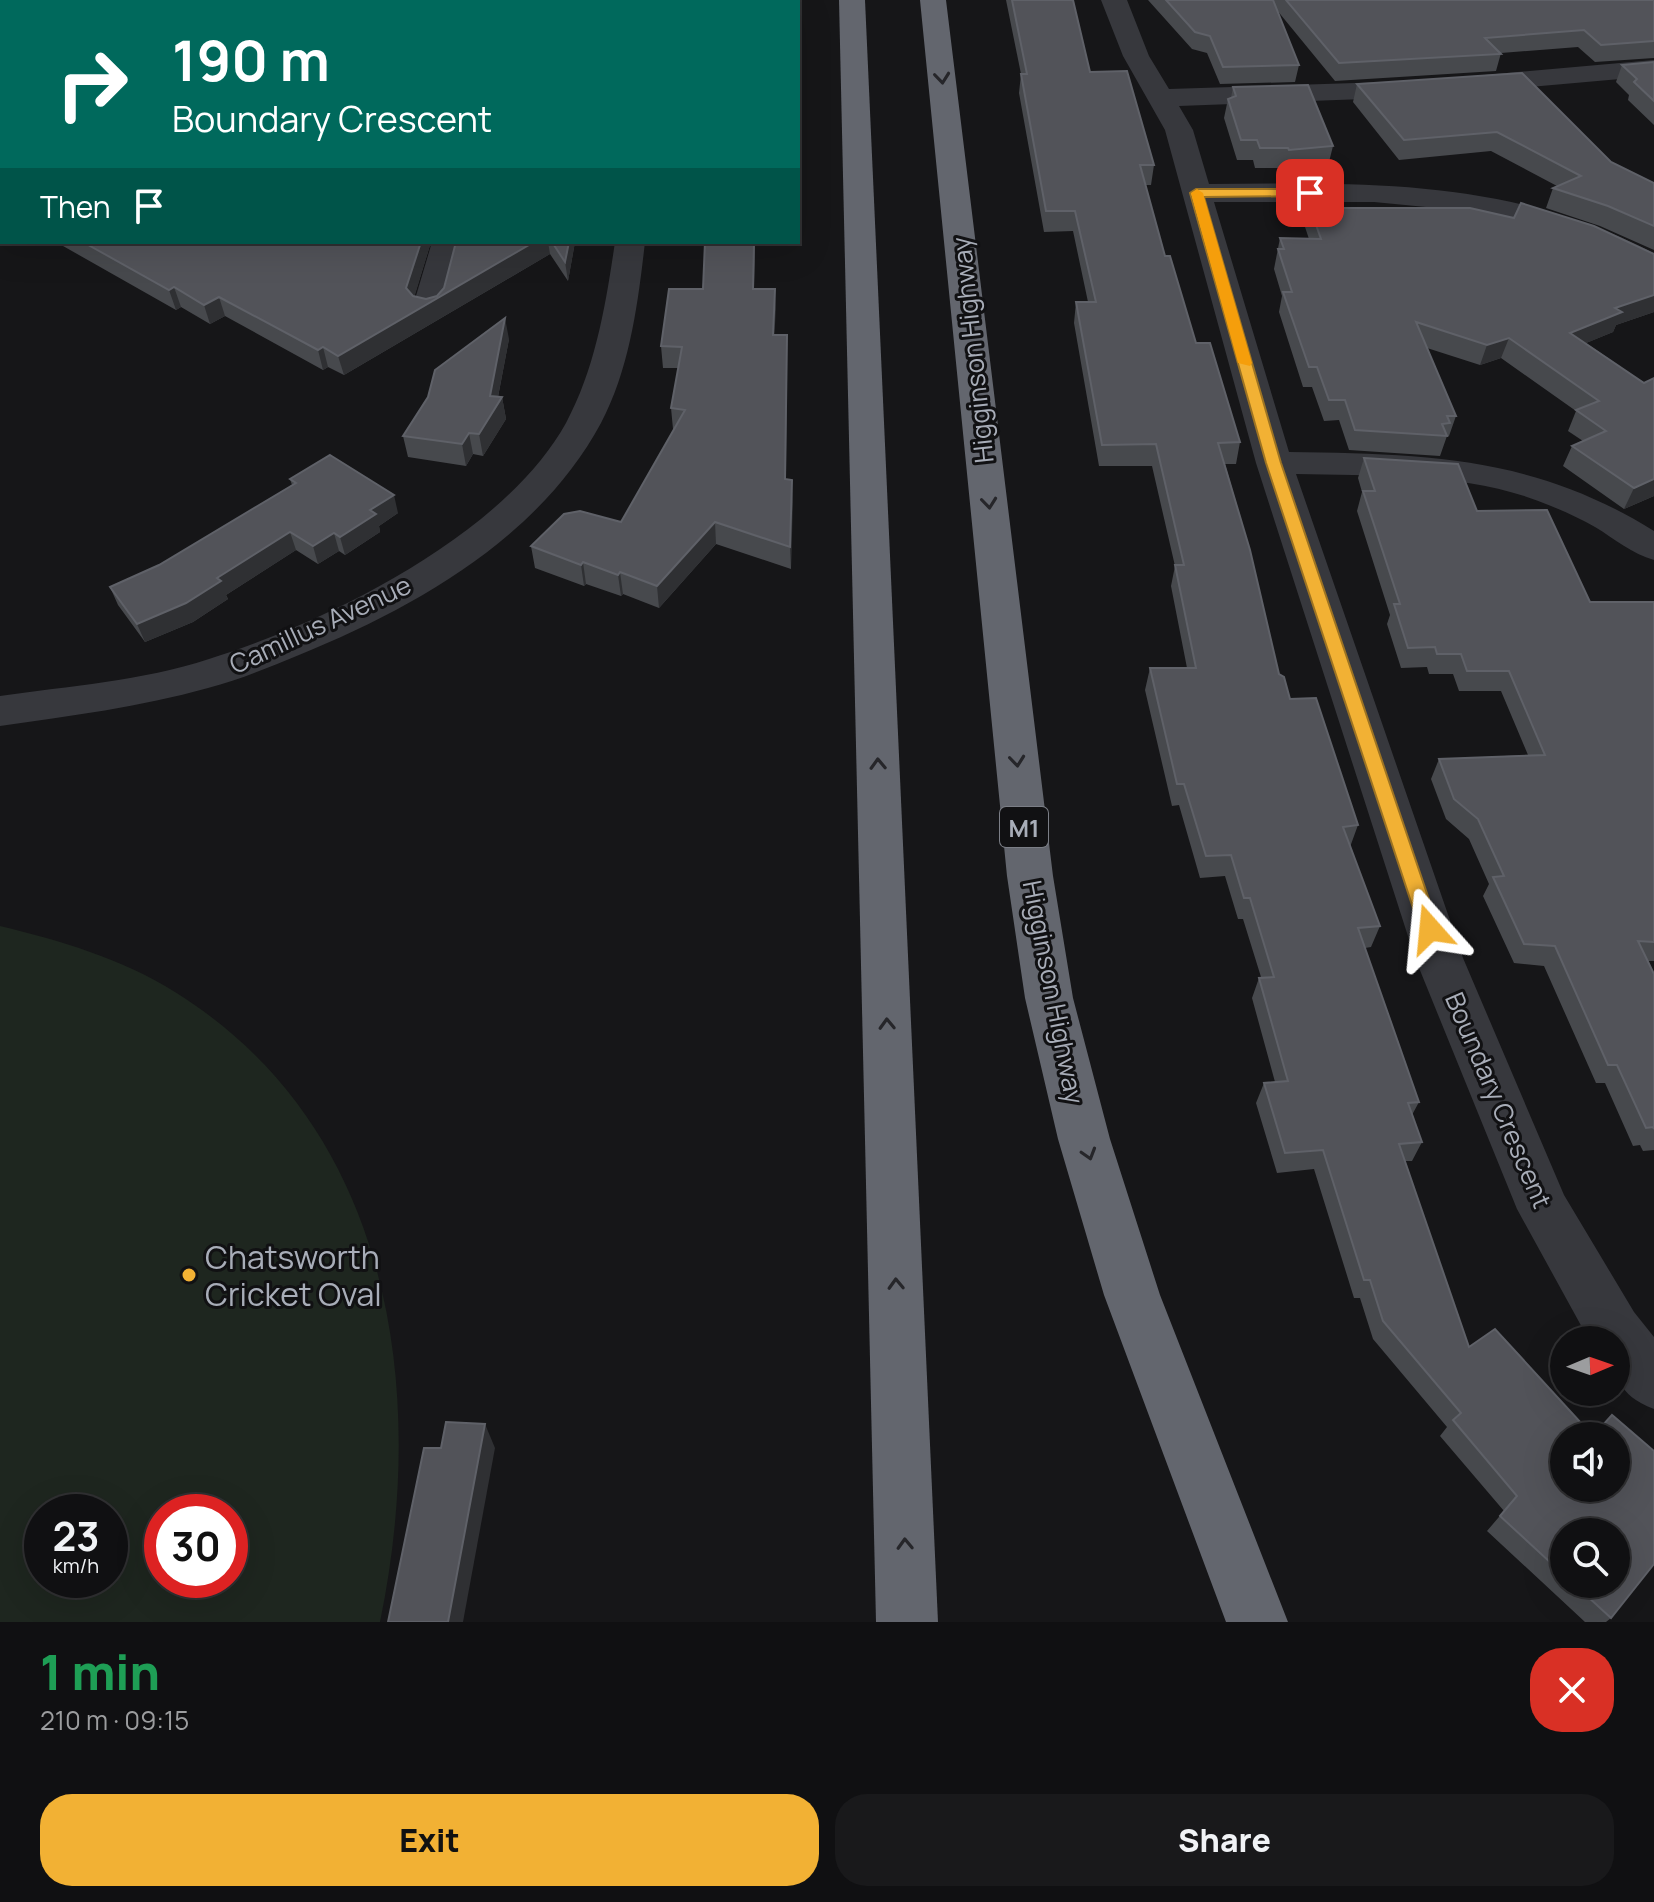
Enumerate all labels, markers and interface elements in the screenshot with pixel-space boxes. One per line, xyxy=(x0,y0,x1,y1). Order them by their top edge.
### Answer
text: 190 m xyxy=(172,21,330,98)
icon: right xyxy=(40,32,144,136)
one-way arrow xyxy=(933,71,950,84)
text: Boundary Crescent xyxy=(172,94,492,143)
pin xyxy=(1276,159,1344,227)
icon: arrive xyxy=(1288,171,1332,215)
icon: arrive xyxy=(127,184,171,228)
text: Then xyxy=(40,186,111,227)
street label: Higginson Highway xyxy=(942,235,1002,465)
one-way arrow xyxy=(980,497,997,510)
street label: Camillus Avenue xyxy=(223,566,417,682)
one-way arrow xyxy=(1008,755,1025,768)
one-way arrow xyxy=(869,758,887,770)
road number: M1 xyxy=(1000,807,1048,847)
street label: Higginson Highway xyxy=(1015,877,1093,1107)
position arrow xyxy=(1388,887,1472,971)
street label: Boundary Crescent xyxy=(1437,987,1561,1213)
one-way arrow xyxy=(878,1017,895,1030)
one-way arrow xyxy=(1080,1147,1096,1161)
place label: Chatsworth Cricket Oval xyxy=(205,1235,382,1316)
marker: Chatsworth Cricket Oval xyxy=(180,1266,198,1284)
one-way arrow xyxy=(887,1277,904,1290)
north arrow xyxy=(1550,1326,1630,1406)
map controls xyxy=(1550,1326,1630,1598)
button: sound xyxy=(1550,1422,1630,1502)
speed limit sign: 30 xyxy=(144,1494,248,1598)
text: 23 xyxy=(52,1508,100,1563)
button: search xyxy=(1550,1518,1630,1598)
one-way arrow xyxy=(896,1537,913,1550)
text: km/h xyxy=(53,1552,99,1579)
text: 1 min xyxy=(40,1639,160,1704)
button: close xyxy=(1530,1648,1614,1732)
text: 210 m · 09:15 xyxy=(40,1702,189,1738)
button: Exit xyxy=(40,1794,819,1886)
button: Share xyxy=(835,1794,1614,1886)

